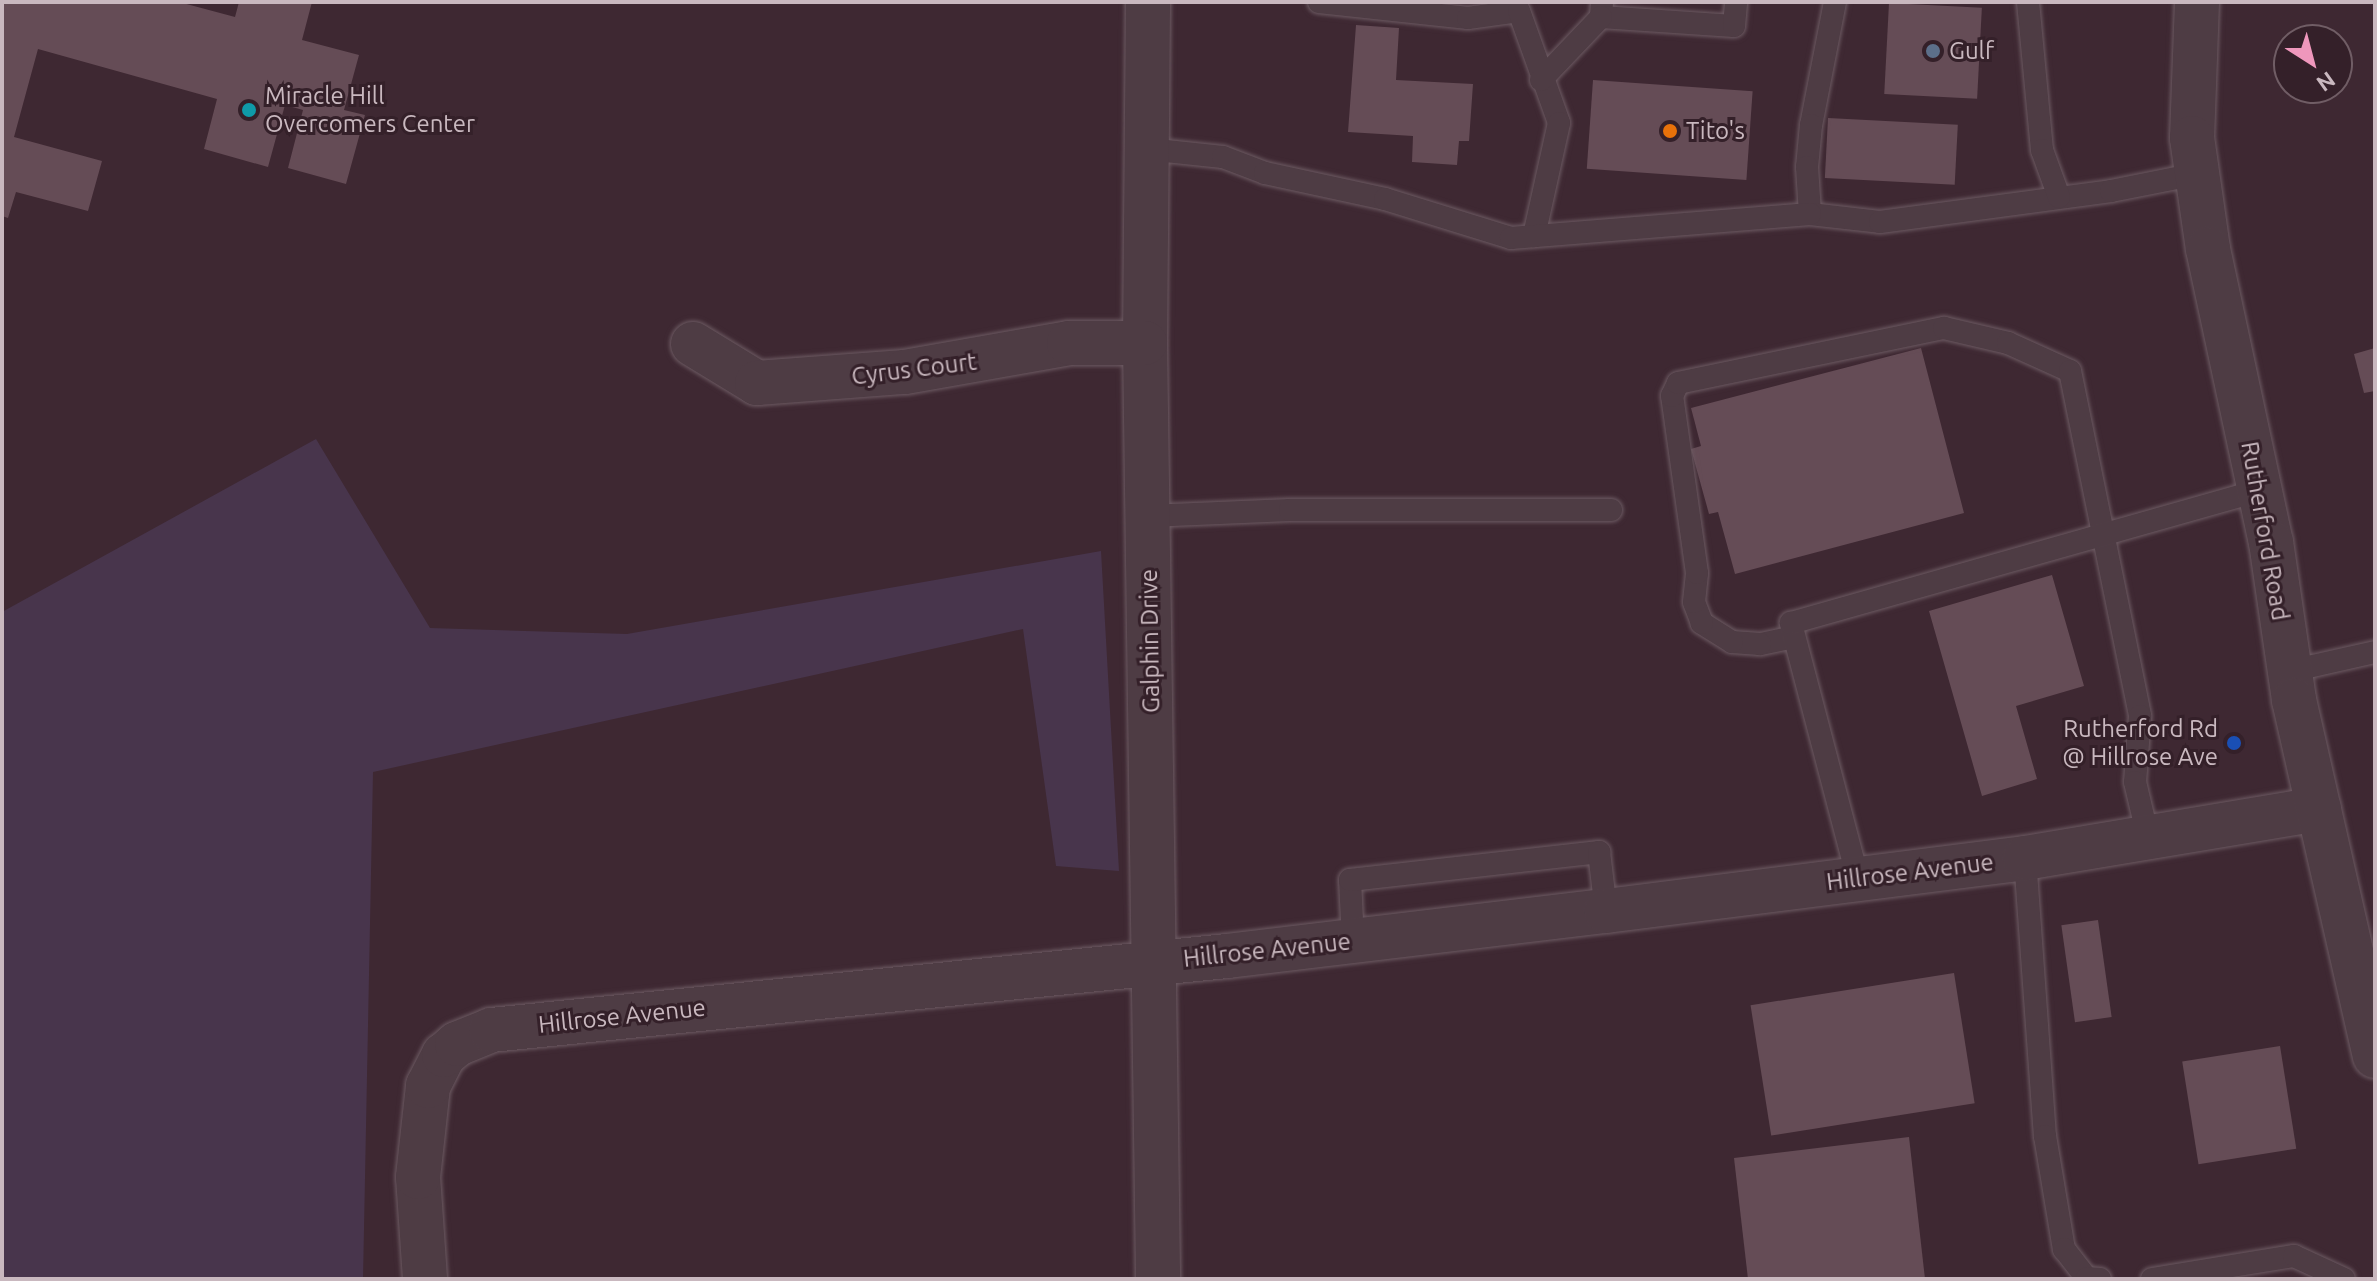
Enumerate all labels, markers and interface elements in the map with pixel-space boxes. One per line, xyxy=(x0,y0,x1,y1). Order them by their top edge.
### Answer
north arrow xyxy=(2273,24,2353,104)
place label: Gulf xyxy=(1949,37,1994,65)
marker: Gulf xyxy=(1924,42,1942,60)
text: N xyxy=(2312,67,2340,97)
place label: Miracle Hill Overcomers Center xyxy=(265,82,475,138)
marker: Miracle Hill Overcomers Center xyxy=(240,101,258,119)
place label: Tito's xyxy=(1686,117,1745,145)
marker: Tito's xyxy=(1661,122,1679,140)
street label: Cyrus Court xyxy=(850,347,978,391)
street label: Rutherford Road xyxy=(2235,439,2295,623)
street label: Galphin Drive xyxy=(1134,569,1166,713)
place label: Rutherford Rd @ Hillrose Ave xyxy=(2062,715,2218,771)
marker: Rutherford Rd @ Hillrose Ave xyxy=(2225,734,2243,752)
street label: Hillrose Avenue xyxy=(1825,847,1995,897)
street label: Hillrose Avenue xyxy=(1182,927,1352,973)
street label: Hillrose Avenue xyxy=(537,993,707,1039)

